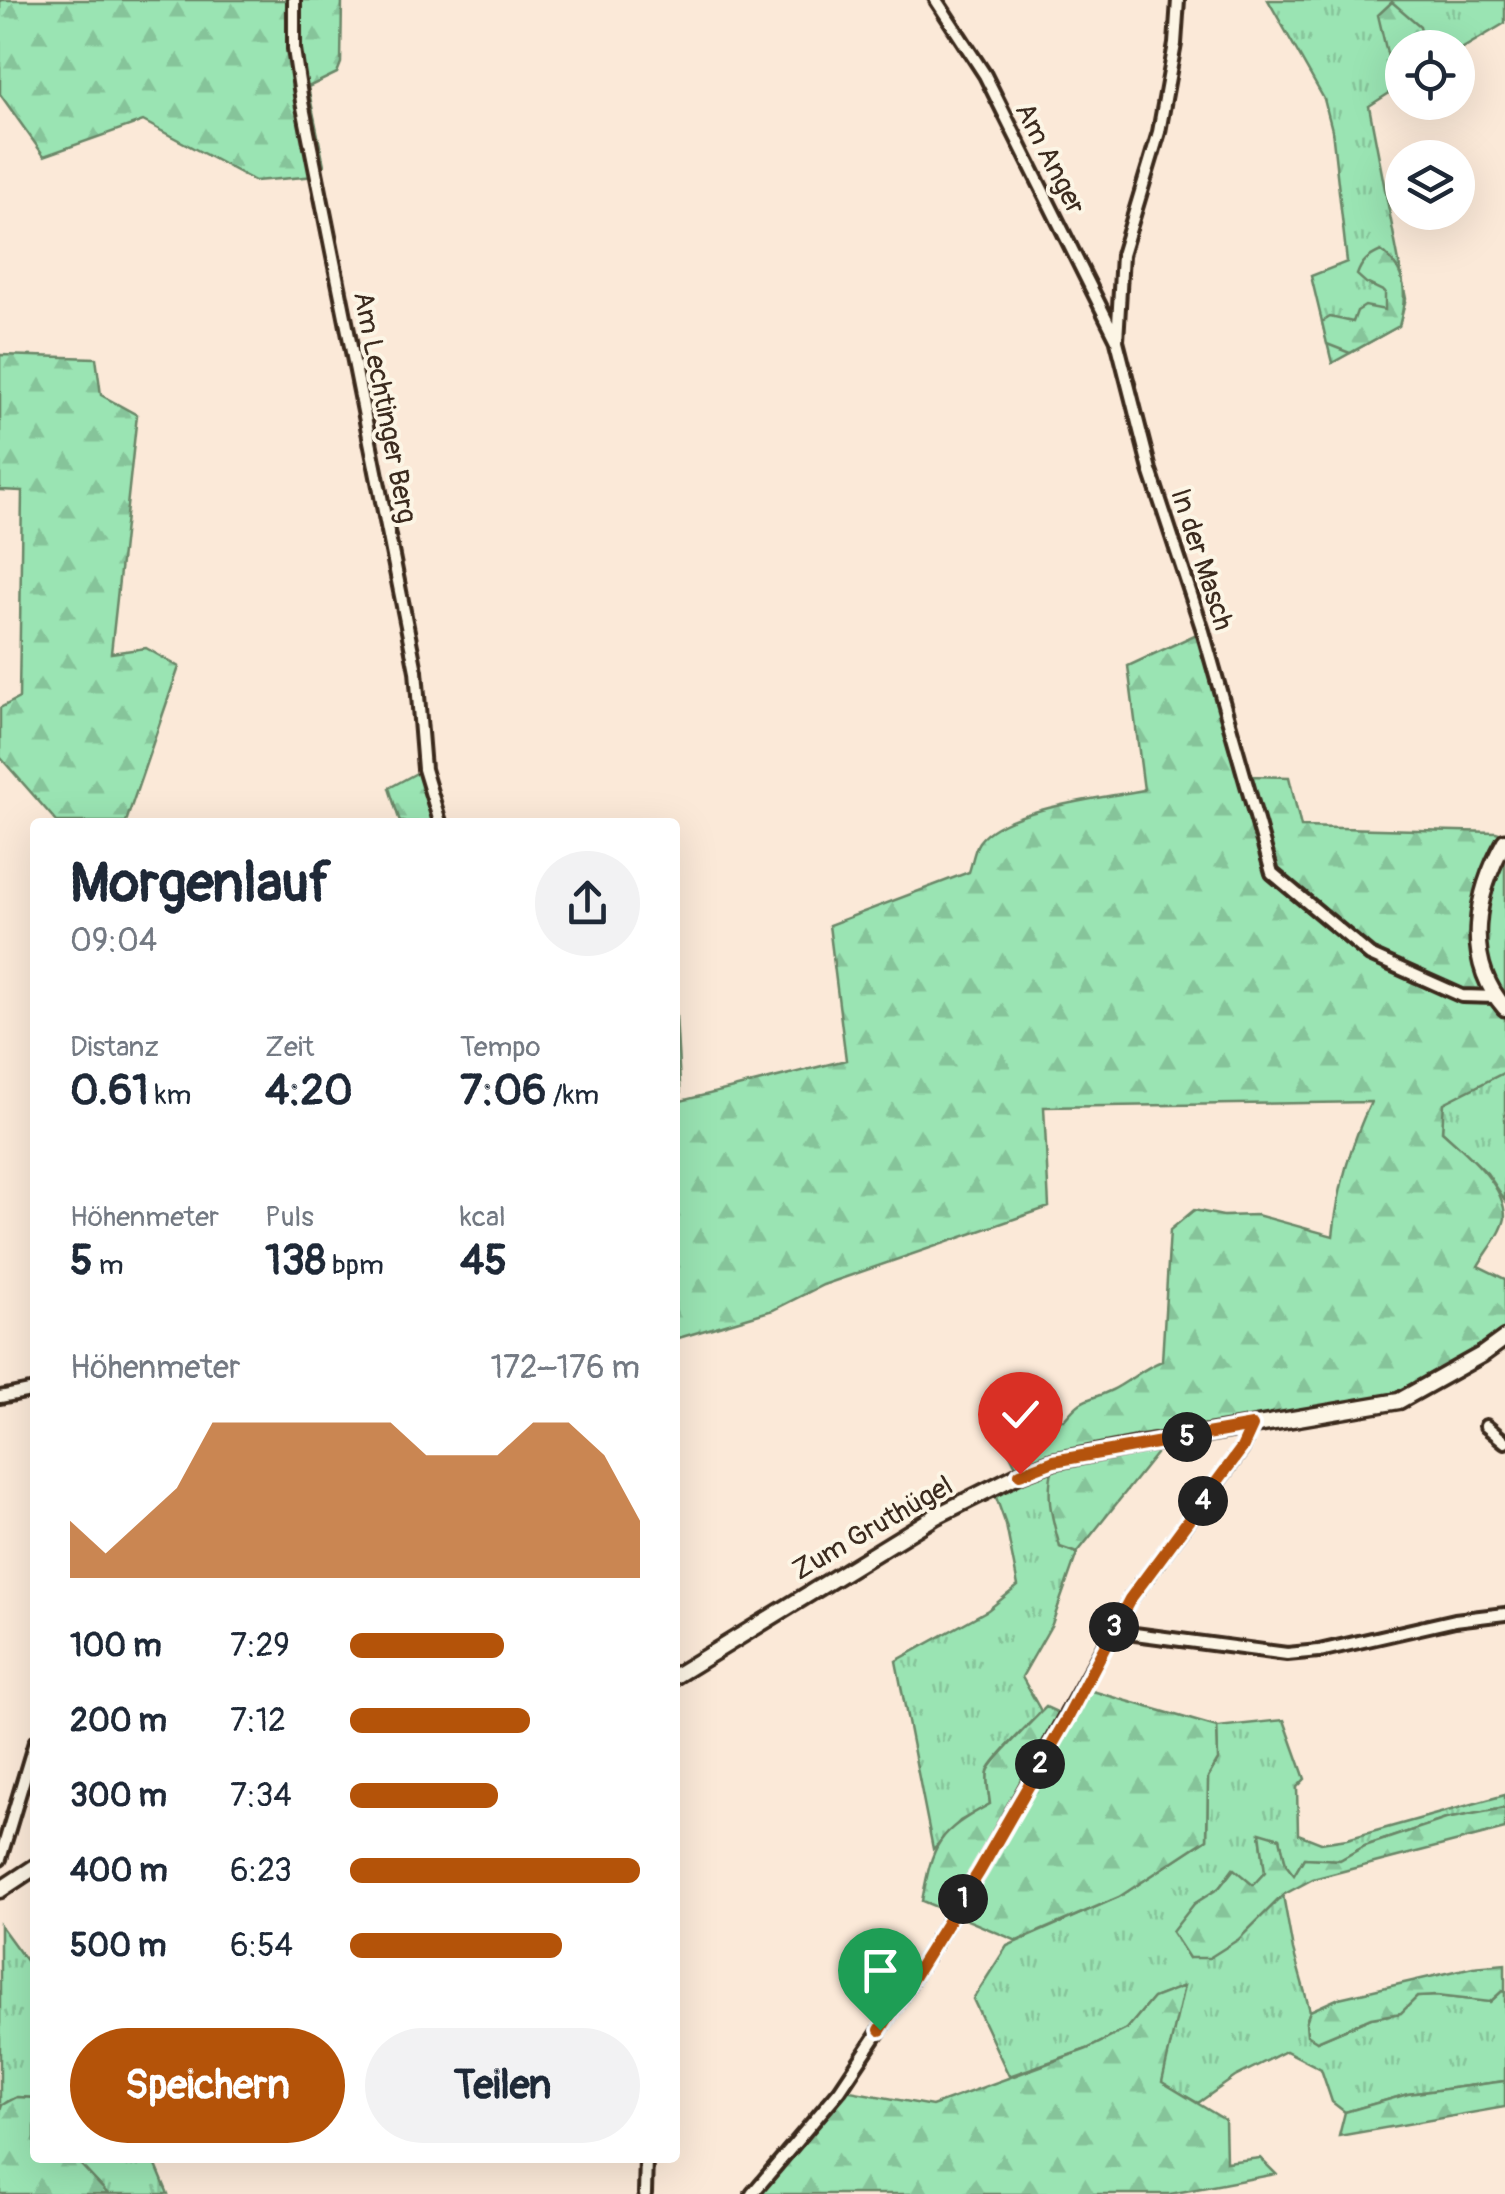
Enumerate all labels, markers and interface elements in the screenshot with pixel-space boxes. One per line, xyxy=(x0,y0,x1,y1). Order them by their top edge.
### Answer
map controls xyxy=(1385,30,1475,230)
button: locate xyxy=(1385,30,1475,120)
street label: Am Anger xyxy=(1007,97,1093,220)
button: layers xyxy=(1385,140,1475,230)
street label: Am Lechtinger Berg xyxy=(345,289,424,526)
street label: In der Masch xyxy=(1162,484,1241,635)
text: Morgenlauf xyxy=(70,849,331,918)
button: share xyxy=(535,851,640,956)
text: 09:04 xyxy=(70,921,157,961)
text: Distanz xyxy=(70,1030,159,1065)
text: Zeit xyxy=(265,1030,314,1065)
text: Tempo xyxy=(460,1030,541,1065)
text: 0.61 xyxy=(70,1065,149,1117)
text: 4:20 xyxy=(265,1065,353,1117)
text: 7:06 xyxy=(460,1065,547,1117)
text: km xyxy=(149,1078,191,1113)
text: /km xyxy=(547,1078,599,1113)
text: Höhenmeter xyxy=(70,1200,219,1235)
text: Puls xyxy=(265,1200,314,1235)
text: kcal xyxy=(460,1200,506,1235)
text: 5 xyxy=(70,1235,93,1287)
text: 138 xyxy=(265,1235,326,1287)
text: 45 xyxy=(460,1235,507,1287)
text: m xyxy=(93,1248,124,1283)
text: bpm xyxy=(326,1248,384,1283)
text: Höhenmeter xyxy=(70,1348,240,1388)
text: 172–176 m xyxy=(490,1348,640,1388)
pin xyxy=(978,1372,1063,1475)
icon: check xyxy=(993,1387,1048,1442)
pin: 5 xyxy=(1162,1412,1212,1462)
text: 5 xyxy=(1179,1419,1195,1454)
street label: Zum Gruthügel xyxy=(786,1468,959,1588)
pin: 4 xyxy=(1178,1476,1228,1526)
text: 4 xyxy=(1195,1483,1211,1518)
pin: 3 xyxy=(1089,1602,1139,1652)
text: 3 xyxy=(1106,1609,1122,1644)
text: 100 m xyxy=(70,1626,162,1666)
text: 7:29 xyxy=(230,1626,290,1666)
text: 200 m xyxy=(70,1701,167,1741)
text: 7:12 xyxy=(230,1701,286,1741)
pin: 2 xyxy=(1015,1739,1065,1789)
text: 2 xyxy=(1032,1746,1048,1781)
text: 300 m xyxy=(70,1776,167,1816)
text: 7:34 xyxy=(230,1776,292,1816)
text: 400 m xyxy=(70,1851,168,1891)
text: 6:23 xyxy=(230,1851,292,1891)
pin: 1 xyxy=(938,1874,988,1924)
text: 1 xyxy=(958,1881,968,1916)
text: 500 m xyxy=(70,1926,166,1966)
text: 6:54 xyxy=(230,1926,293,1966)
pin xyxy=(838,1928,923,2031)
icon: arrive xyxy=(853,1943,908,1998)
button: Speichern xyxy=(70,2028,345,2143)
button: Teilen xyxy=(365,2028,640,2143)

